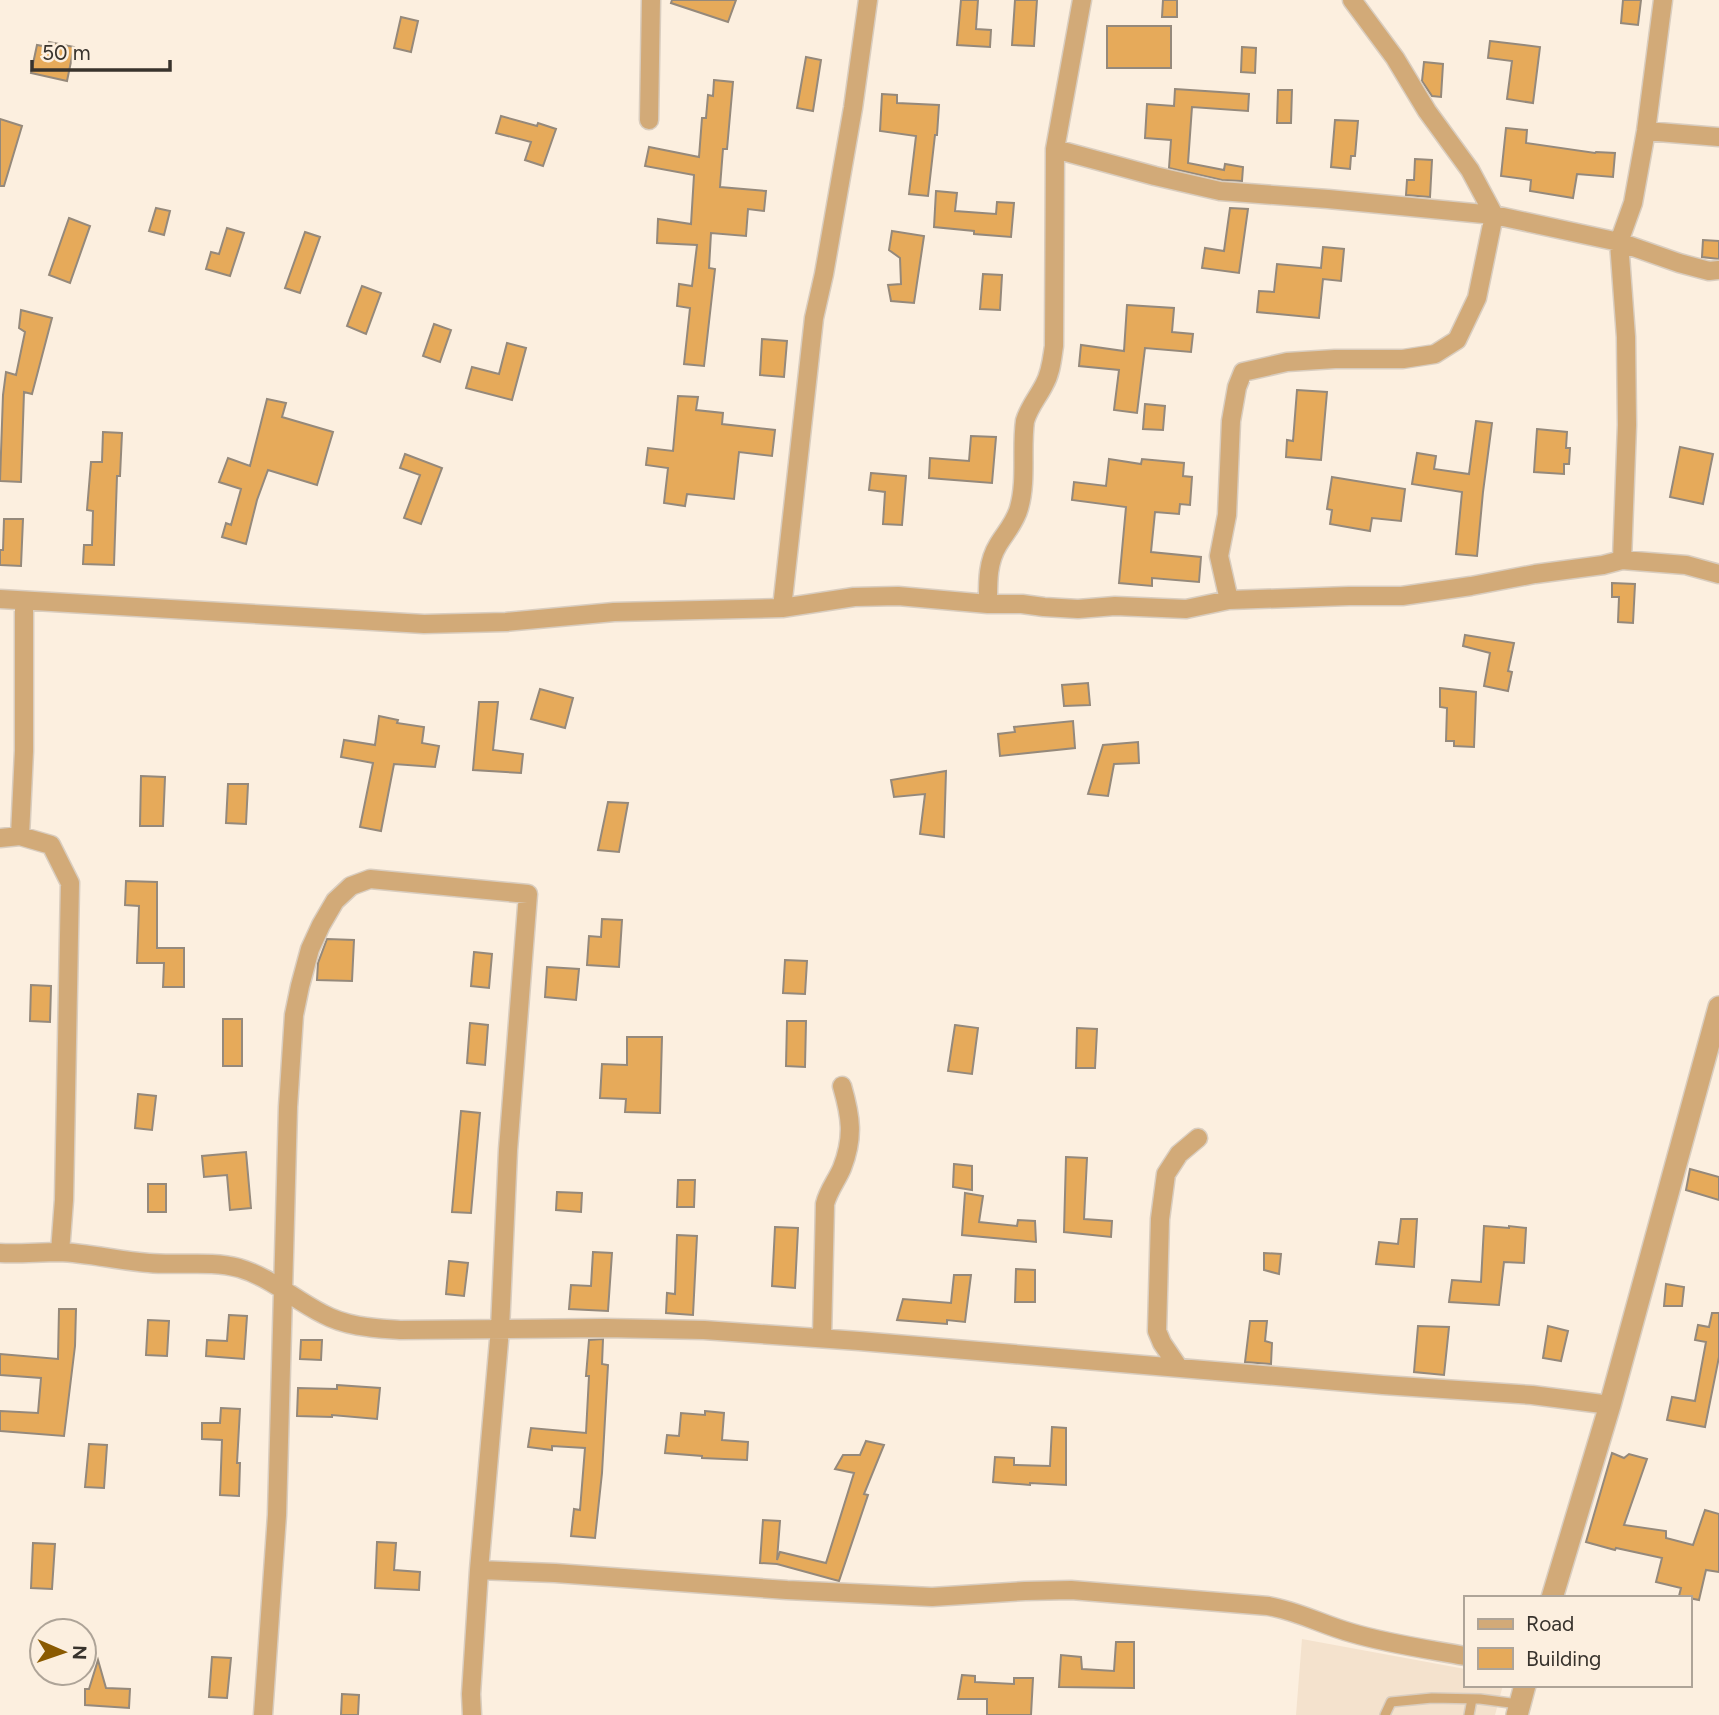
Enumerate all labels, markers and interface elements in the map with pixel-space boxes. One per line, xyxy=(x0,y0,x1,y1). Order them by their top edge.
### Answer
scale bar xyxy=(32,28,170,72)
text: 50 m xyxy=(42,40,91,65)
legend xyxy=(1464,1596,1691,1687)
text: Road xyxy=(1526,1611,1574,1636)
north arrow xyxy=(28,1617,98,1687)
text: N xyxy=(68,1645,91,1660)
text: Building xyxy=(1526,1646,1601,1671)

